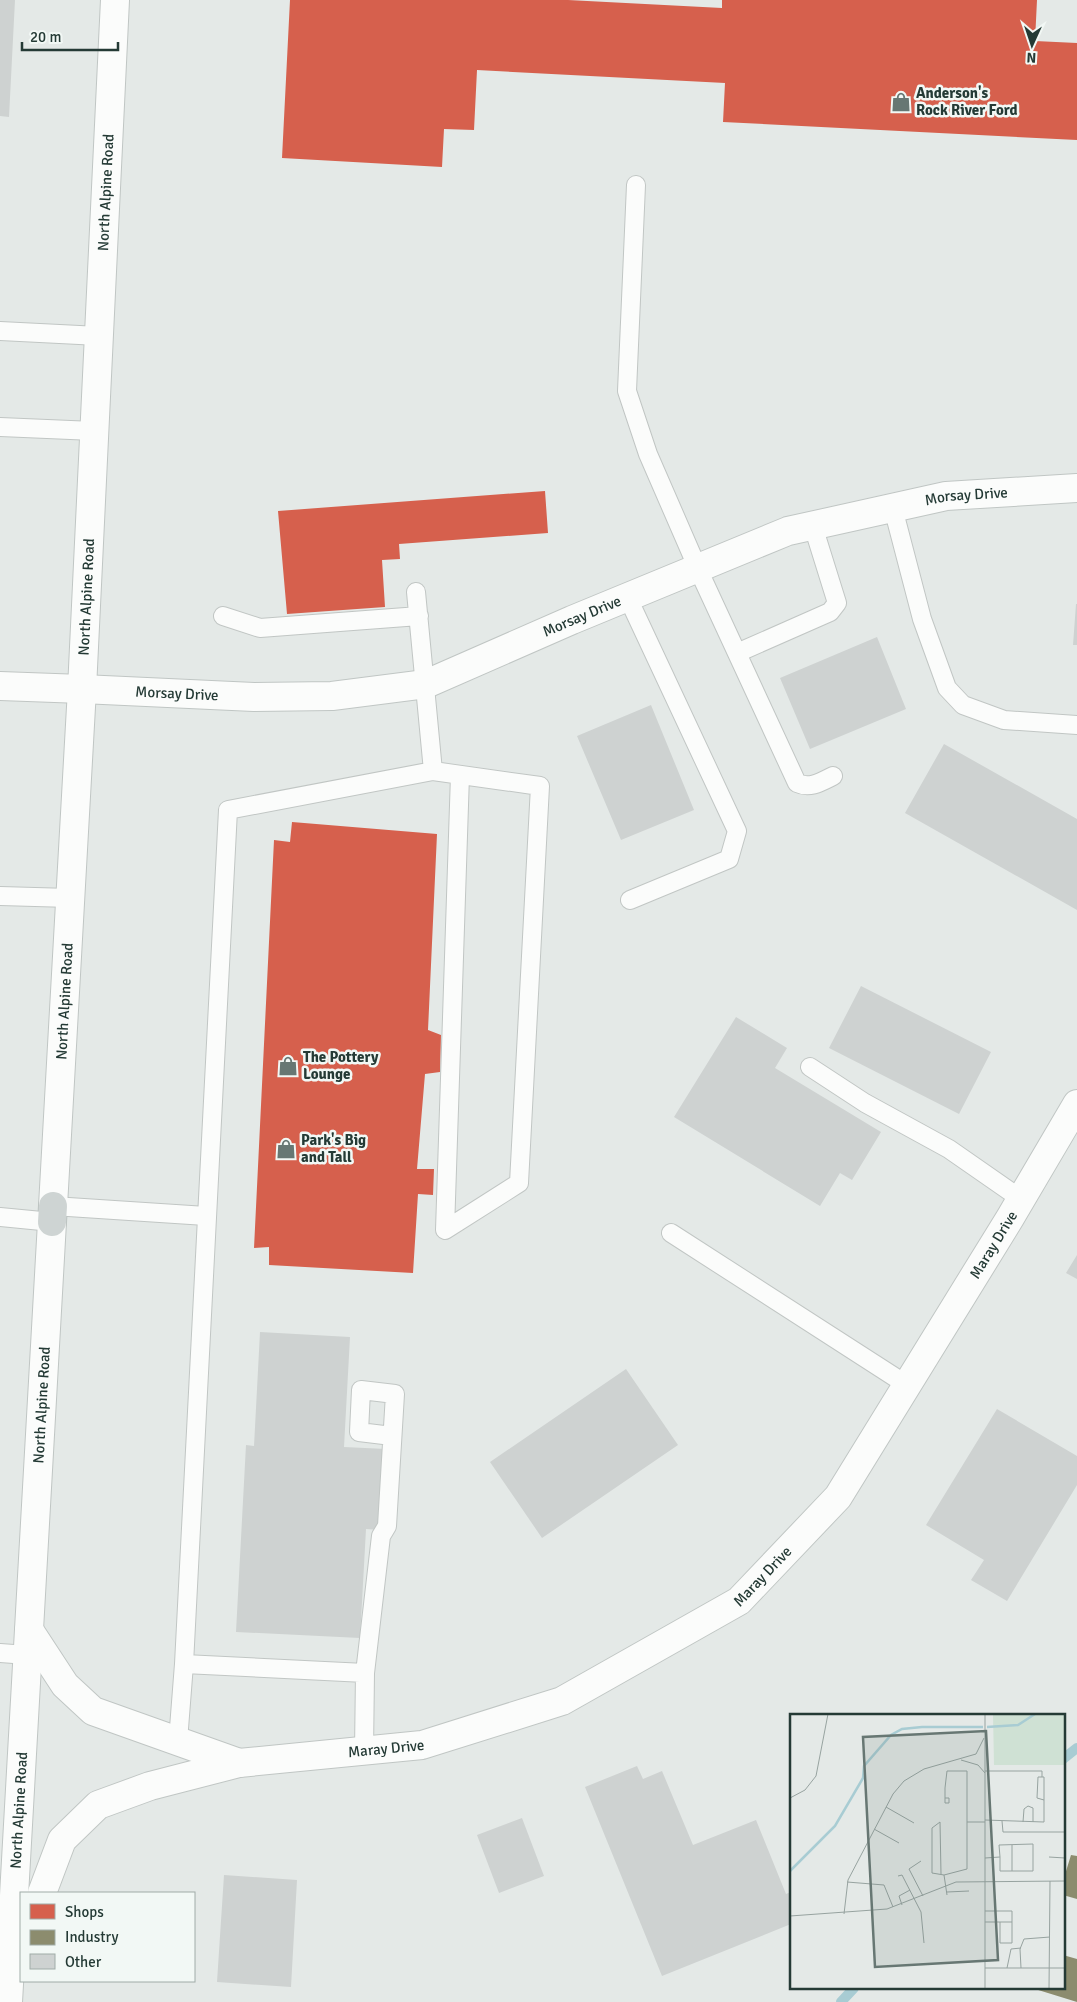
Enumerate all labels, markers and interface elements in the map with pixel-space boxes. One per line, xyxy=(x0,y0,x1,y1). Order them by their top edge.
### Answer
scale bar xyxy=(22,20,119,52)
north arrow xyxy=(1007,20,1057,70)
text: 20 m xyxy=(30,28,61,46)
text: N xyxy=(1026,49,1037,66)
place label: Anderson's Rock River Ford xyxy=(916,84,1018,119)
shop icon: Anderson's Rock River Ford xyxy=(890,91,912,113)
street label: North Alpine Road xyxy=(94,133,118,251)
street label: Morsay Drive xyxy=(923,483,1008,509)
street label: North Alpine Road xyxy=(75,538,98,656)
street label: Morsay Drive xyxy=(540,592,624,641)
street label: Morsay Drive xyxy=(135,682,219,704)
street label: North Alpine Road xyxy=(52,942,77,1060)
place label: The Pottery Lounge xyxy=(303,1048,379,1083)
shop icon: The Pottery Lounge xyxy=(277,1055,299,1077)
place label: Park's Big and Tall xyxy=(301,1131,366,1166)
shop icon: Park's Big and Tall xyxy=(275,1138,297,1160)
street label: Maray Drive xyxy=(966,1208,1021,1282)
street label: North Alpine Road xyxy=(29,1346,54,1464)
street label: Maray Drive xyxy=(730,1543,795,1610)
inset map xyxy=(790,1714,1064,1990)
street label: Maray Drive xyxy=(347,1736,425,1761)
street label: North Alpine Road xyxy=(7,1751,31,1869)
legend xyxy=(20,1892,195,1982)
text: Shops xyxy=(65,1903,104,1921)
text: Industry xyxy=(65,1928,118,1946)
text: Other xyxy=(65,1953,102,1971)

